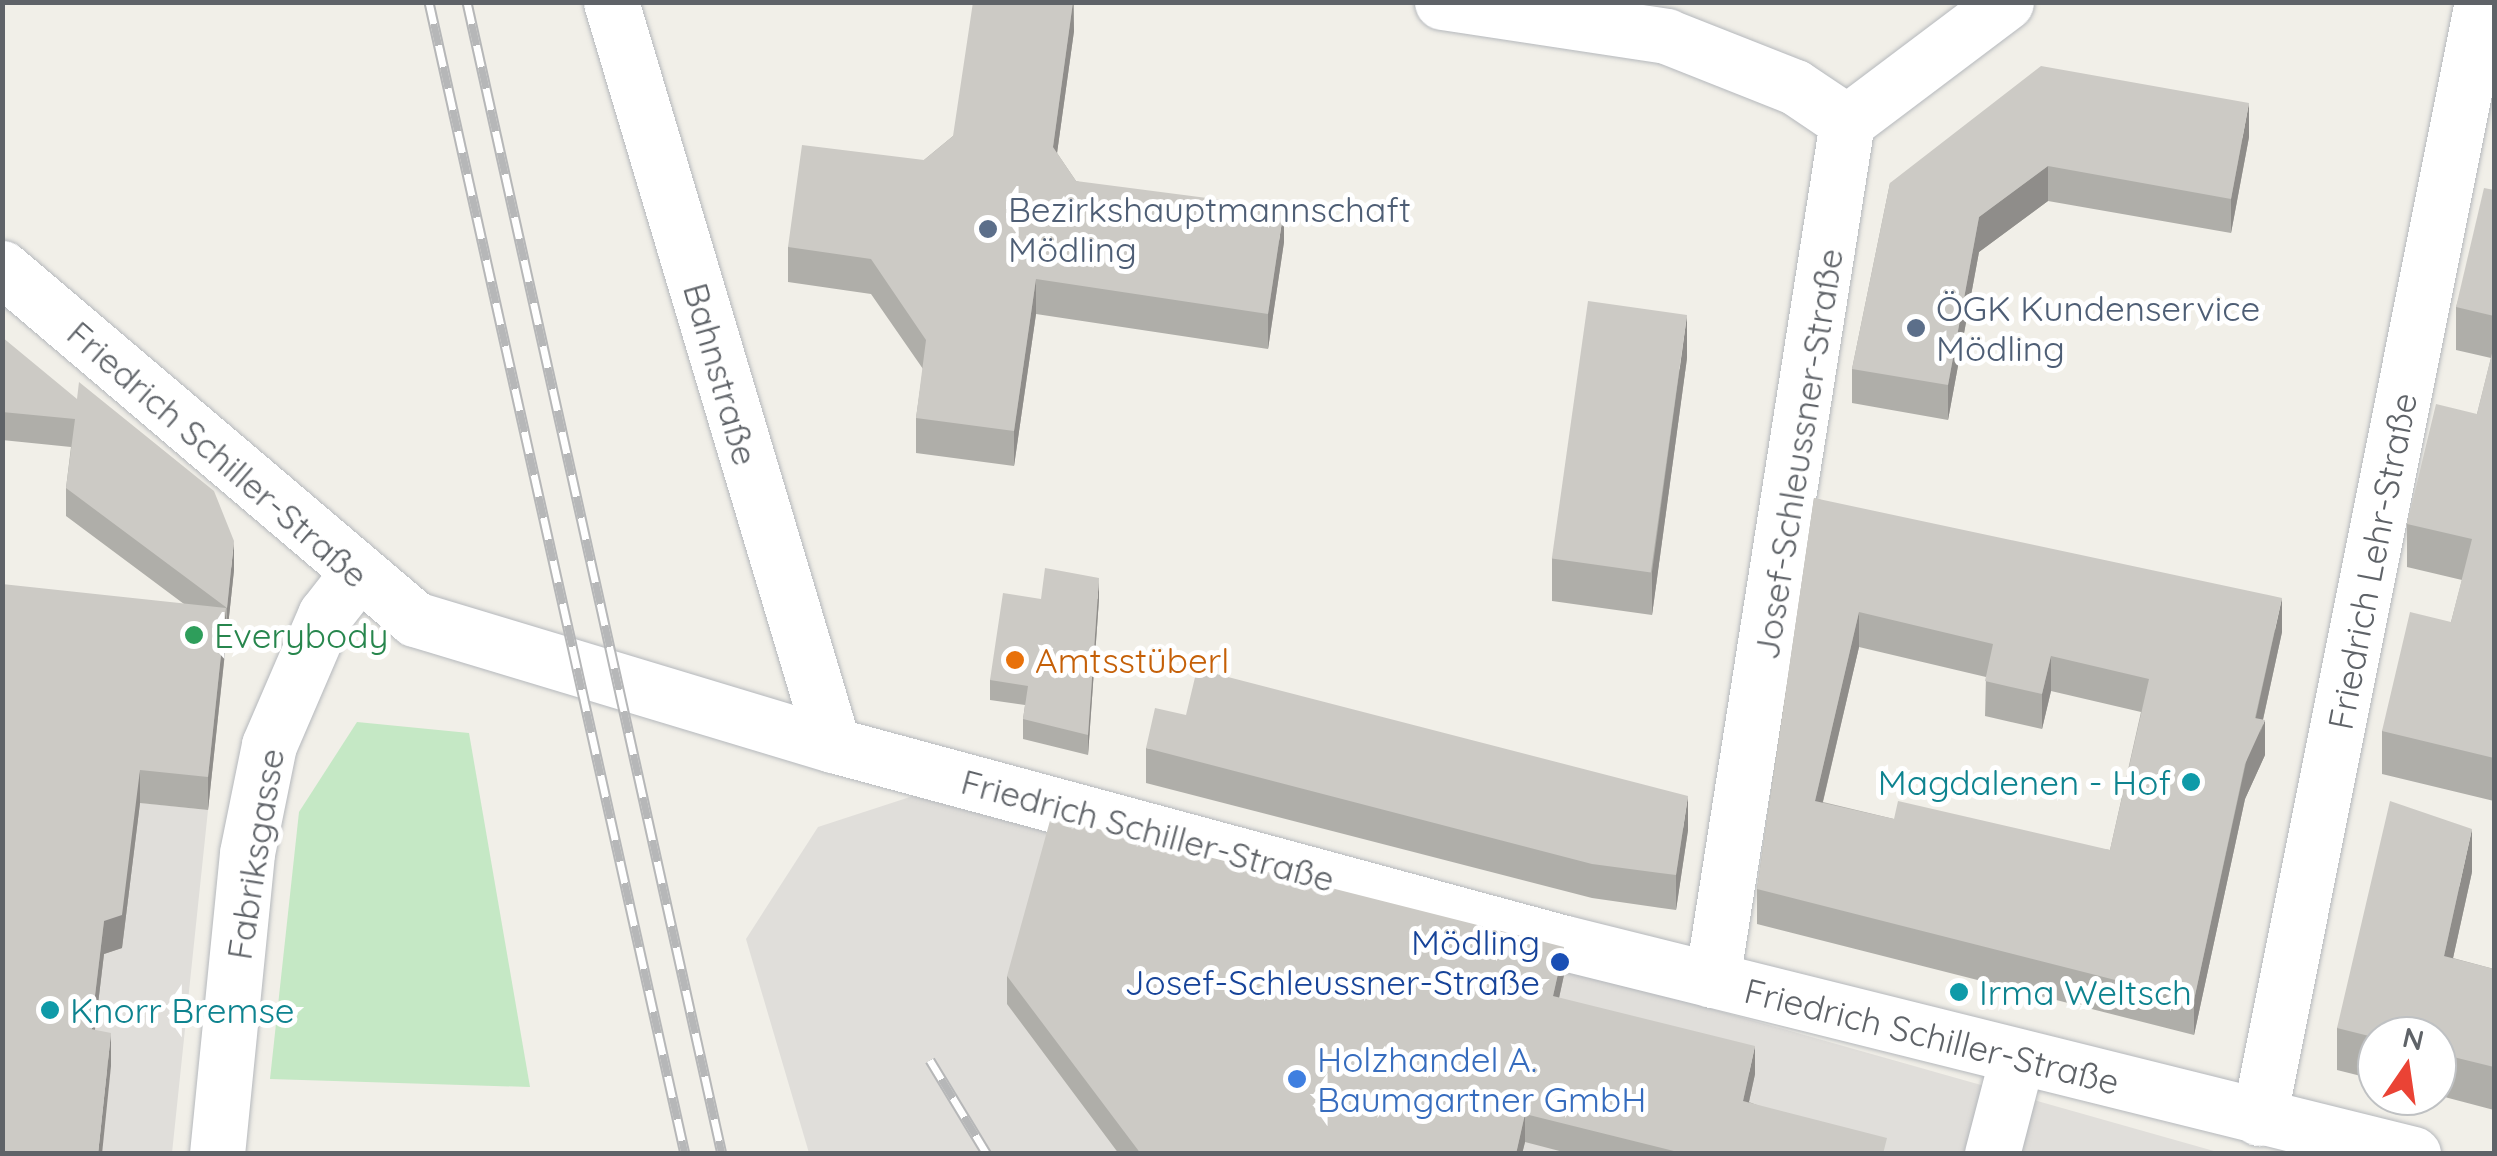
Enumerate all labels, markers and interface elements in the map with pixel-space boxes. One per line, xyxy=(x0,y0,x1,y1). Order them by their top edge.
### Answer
place label: Bezirkshauptmannschaft Mödling xyxy=(1008,188,1411,270)
marker: Bezirkshauptmannschaft Mödling xyxy=(977,218,999,240)
street label: Josef-Schleussner-Straße xyxy=(1745,246,1851,662)
street label: Bahnstraße xyxy=(675,278,767,470)
place label: ÖGK Kundenservice Mödling xyxy=(1936,287,2260,369)
street label: Friedrich Schiller-Straße xyxy=(59,312,377,596)
marker: ÖGK Kundenservice Mödling xyxy=(1905,317,1927,339)
street label: Friedrich Lehr-Straße xyxy=(2319,389,2425,733)
place label: Everybody xyxy=(214,614,388,656)
marker: Everybody xyxy=(183,624,205,646)
place label: Amtsstüberl xyxy=(1035,639,1229,681)
marker: Amtsstüberl xyxy=(1004,649,1026,671)
street label: Fabriksgasse xyxy=(218,746,292,962)
street label: Friedrich Schiller-Straße xyxy=(957,760,1339,900)
place label: Magdalenen - Hof xyxy=(1878,761,2171,803)
marker: Magdalenen - Hof xyxy=(2180,771,2202,793)
place label: Mödling Josef-Schleussner-Straße xyxy=(1125,921,1540,1003)
marker: Mödling Josef-Schleussner-Straße xyxy=(1549,951,1571,973)
street label: Friedrich Schiller-Straße xyxy=(1740,969,2124,1103)
place label: Irma Weltsch xyxy=(1979,971,2192,1013)
marker: Irma Weltsch xyxy=(1948,981,1970,1003)
place label: Knorr Bremse xyxy=(70,989,295,1031)
marker: Knorr Bremse xyxy=(39,999,61,1021)
north arrow xyxy=(2357,1016,2457,1116)
text: N xyxy=(2399,1019,2427,1058)
place label: Holzhandel A. Baumgartner GmbH xyxy=(1317,1038,1646,1120)
marker: Holzhandel A. Baumgartner GmbH xyxy=(1286,1068,1308,1090)

